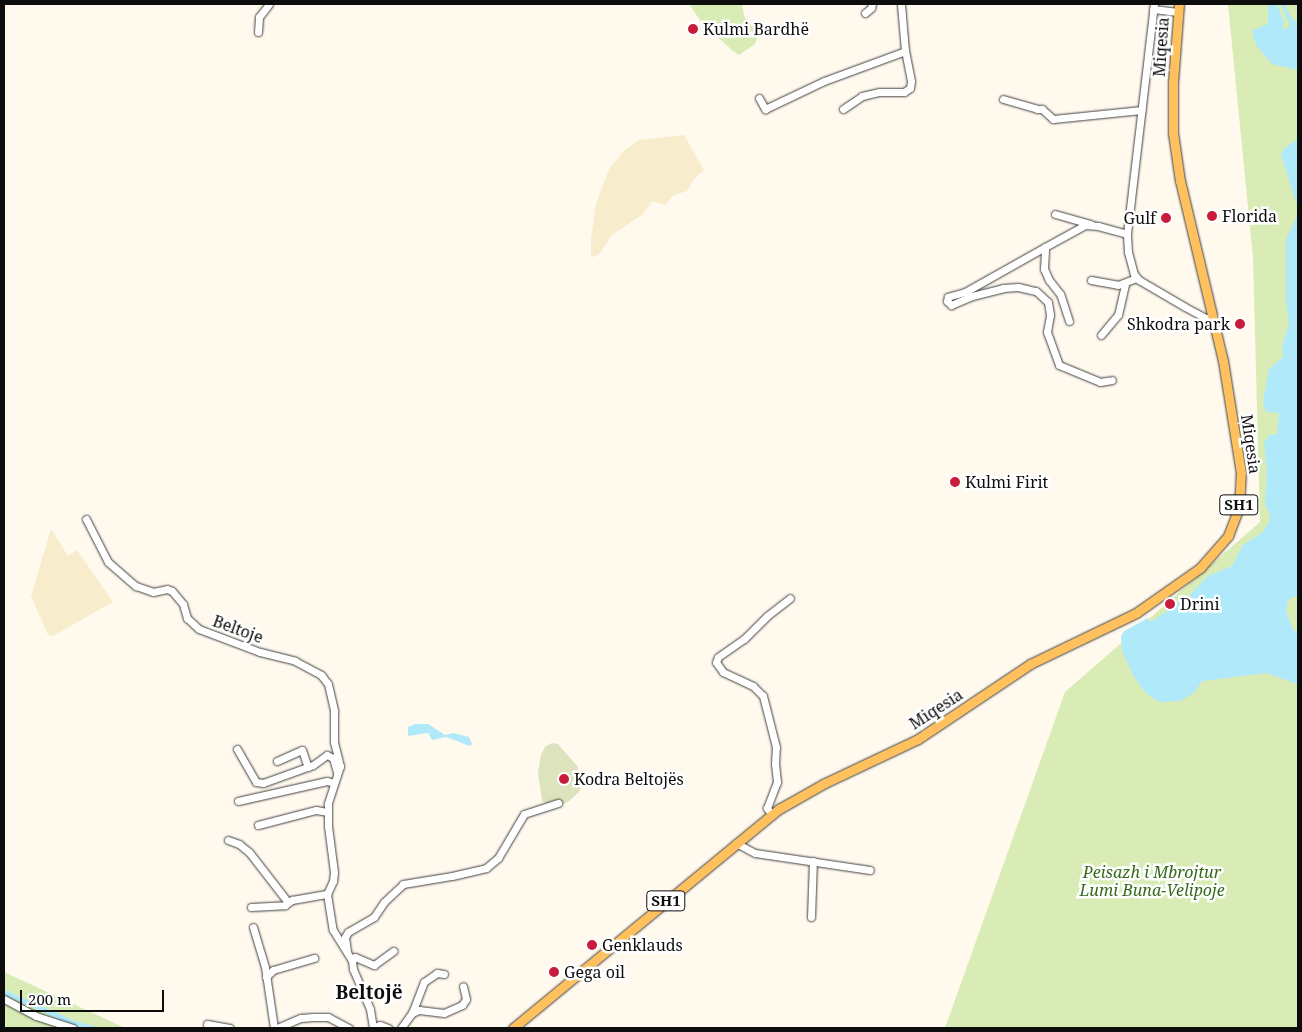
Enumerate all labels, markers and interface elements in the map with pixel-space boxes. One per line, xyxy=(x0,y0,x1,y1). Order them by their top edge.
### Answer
street label: Miqesia xyxy=(1149,16,1173,78)
place label: Kulmi Bardhë xyxy=(703,19,809,39)
marker: Kulmi Bardhë xyxy=(687,23,699,35)
place label: Florida xyxy=(1222,206,1277,226)
place label: Gulf xyxy=(1124,208,1156,228)
marker: Florida xyxy=(1206,210,1218,222)
marker: Gulf xyxy=(1160,212,1172,224)
place label: Shkodra park xyxy=(1127,314,1230,334)
marker: Shkodra park xyxy=(1234,318,1246,330)
street label: Miqesia xyxy=(1237,413,1265,475)
place label: Kulmi Firit xyxy=(965,472,1048,492)
marker: Kulmi Firit xyxy=(949,476,961,488)
road number: SH1 xyxy=(1219,492,1259,518)
place label: Drini xyxy=(1180,594,1220,614)
marker: Drini xyxy=(1164,598,1176,610)
street label: Beltoje xyxy=(210,611,266,647)
street label: Miqesia xyxy=(906,685,966,733)
place label: Kodra Beltojës xyxy=(574,769,684,789)
marker: Kodra Beltojës xyxy=(558,773,570,785)
park label: Peisazh i Mbrojtur Lumi Buna-Velipoje xyxy=(1079,862,1225,900)
road number: SH1 xyxy=(646,888,686,914)
place label: Genklauds xyxy=(602,935,683,955)
marker: Genklauds xyxy=(586,939,598,951)
place label: Gega oil xyxy=(564,962,625,982)
marker: Gega oil xyxy=(548,966,560,978)
scale bar xyxy=(22,980,166,1012)
district label: Beltojë xyxy=(335,982,403,1004)
text: 200 m xyxy=(28,989,71,1009)

